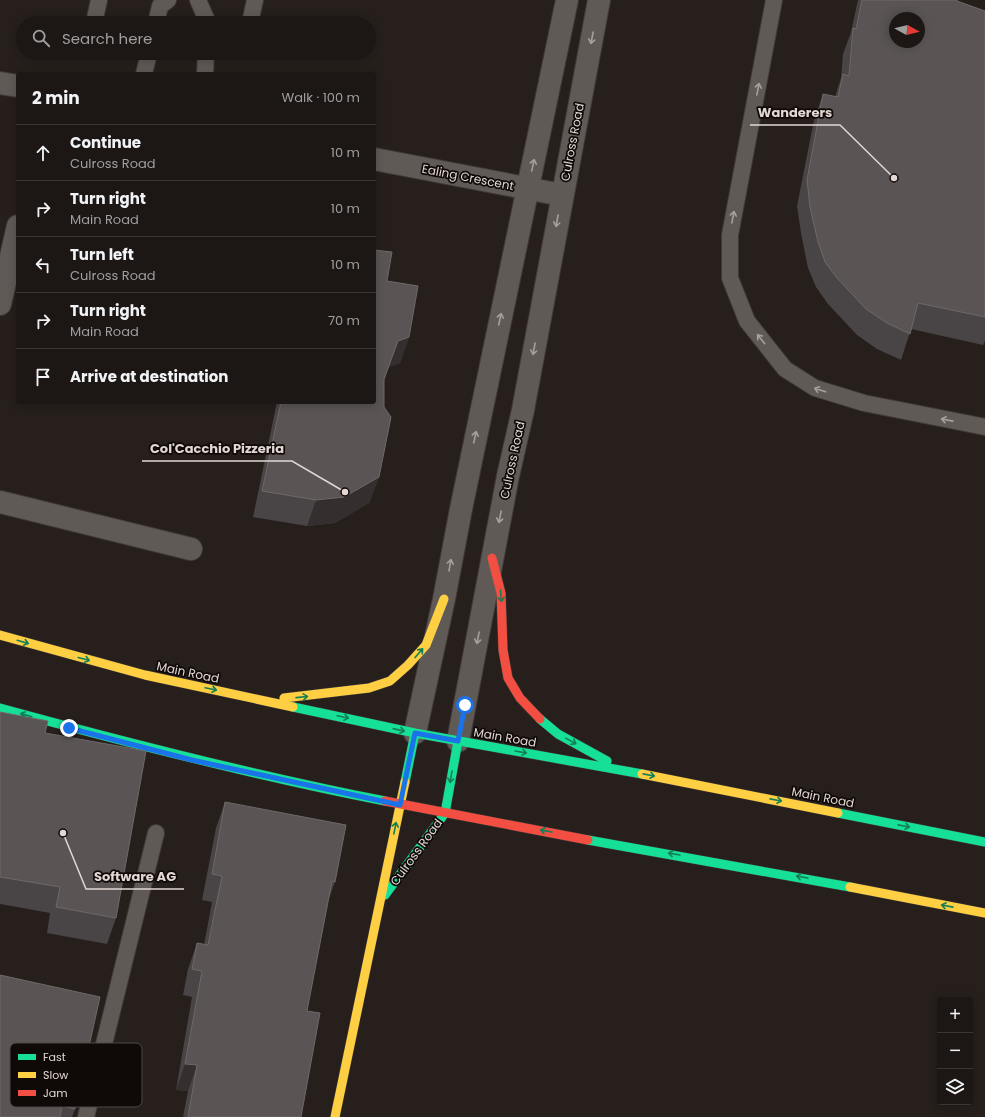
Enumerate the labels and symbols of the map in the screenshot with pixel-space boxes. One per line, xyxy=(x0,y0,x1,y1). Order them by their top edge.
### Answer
north arrow xyxy=(889,12,925,48)
one-way arrow xyxy=(588,31,596,44)
one-way arrow xyxy=(754,83,762,96)
callout: Wanderers xyxy=(750,100,840,125)
street label: Culross Road xyxy=(556,102,588,182)
text: Wanderers xyxy=(758,103,832,122)
one-way arrow xyxy=(529,159,537,172)
street label: Ealing Crescent xyxy=(421,160,515,194)
one-way arrow xyxy=(729,211,737,224)
one-way arrow xyxy=(553,214,561,227)
one-way arrow xyxy=(496,313,504,326)
one-way arrow xyxy=(756,333,765,344)
one-way arrow xyxy=(530,342,538,355)
one-way arrow xyxy=(814,386,827,393)
one-way arrow xyxy=(941,415,954,423)
street label: Culross Road xyxy=(495,420,529,500)
one-way arrow xyxy=(472,431,480,444)
callout: Col'Cacchio Pizzeria xyxy=(142,436,292,461)
text: Col'Cacchio Pizzeria xyxy=(150,439,284,458)
one-way arrow xyxy=(496,510,504,523)
one-way arrow xyxy=(447,559,455,572)
one-way arrow xyxy=(497,589,504,602)
one-way arrow xyxy=(473,631,481,644)
one-way arrow xyxy=(17,639,30,646)
one-way arrow xyxy=(414,647,423,658)
one-way arrow xyxy=(77,656,90,663)
street label: Main Road xyxy=(155,657,221,687)
one-way arrow xyxy=(204,685,217,693)
one-way arrow xyxy=(295,693,308,700)
route start xyxy=(456,696,474,714)
one-way arrow xyxy=(19,711,32,718)
one-way arrow xyxy=(336,714,349,722)
route end xyxy=(60,719,78,737)
street label: Main Road xyxy=(472,723,538,751)
one-way arrow xyxy=(392,726,405,734)
one-way arrow xyxy=(564,737,576,745)
one-way arrow xyxy=(514,748,527,756)
one-way arrow xyxy=(447,770,455,783)
one-way arrow xyxy=(642,771,655,779)
street label: Main Road xyxy=(790,783,856,811)
one-way arrow xyxy=(769,797,782,805)
street label: Culross Road xyxy=(386,815,446,889)
one-way arrow xyxy=(391,822,399,835)
one-way arrow xyxy=(897,822,910,830)
one-way arrow xyxy=(540,827,553,835)
one-way arrow xyxy=(668,850,681,858)
callout: Software AG xyxy=(86,864,184,889)
text: Software AG xyxy=(94,867,176,886)
one-way arrow xyxy=(796,873,809,881)
one-way arrow xyxy=(941,901,954,909)
legend xyxy=(10,1043,142,1107)
text: Fast xyxy=(43,1049,66,1065)
text: Slow xyxy=(43,1067,68,1083)
text: Jam xyxy=(43,1085,68,1101)

